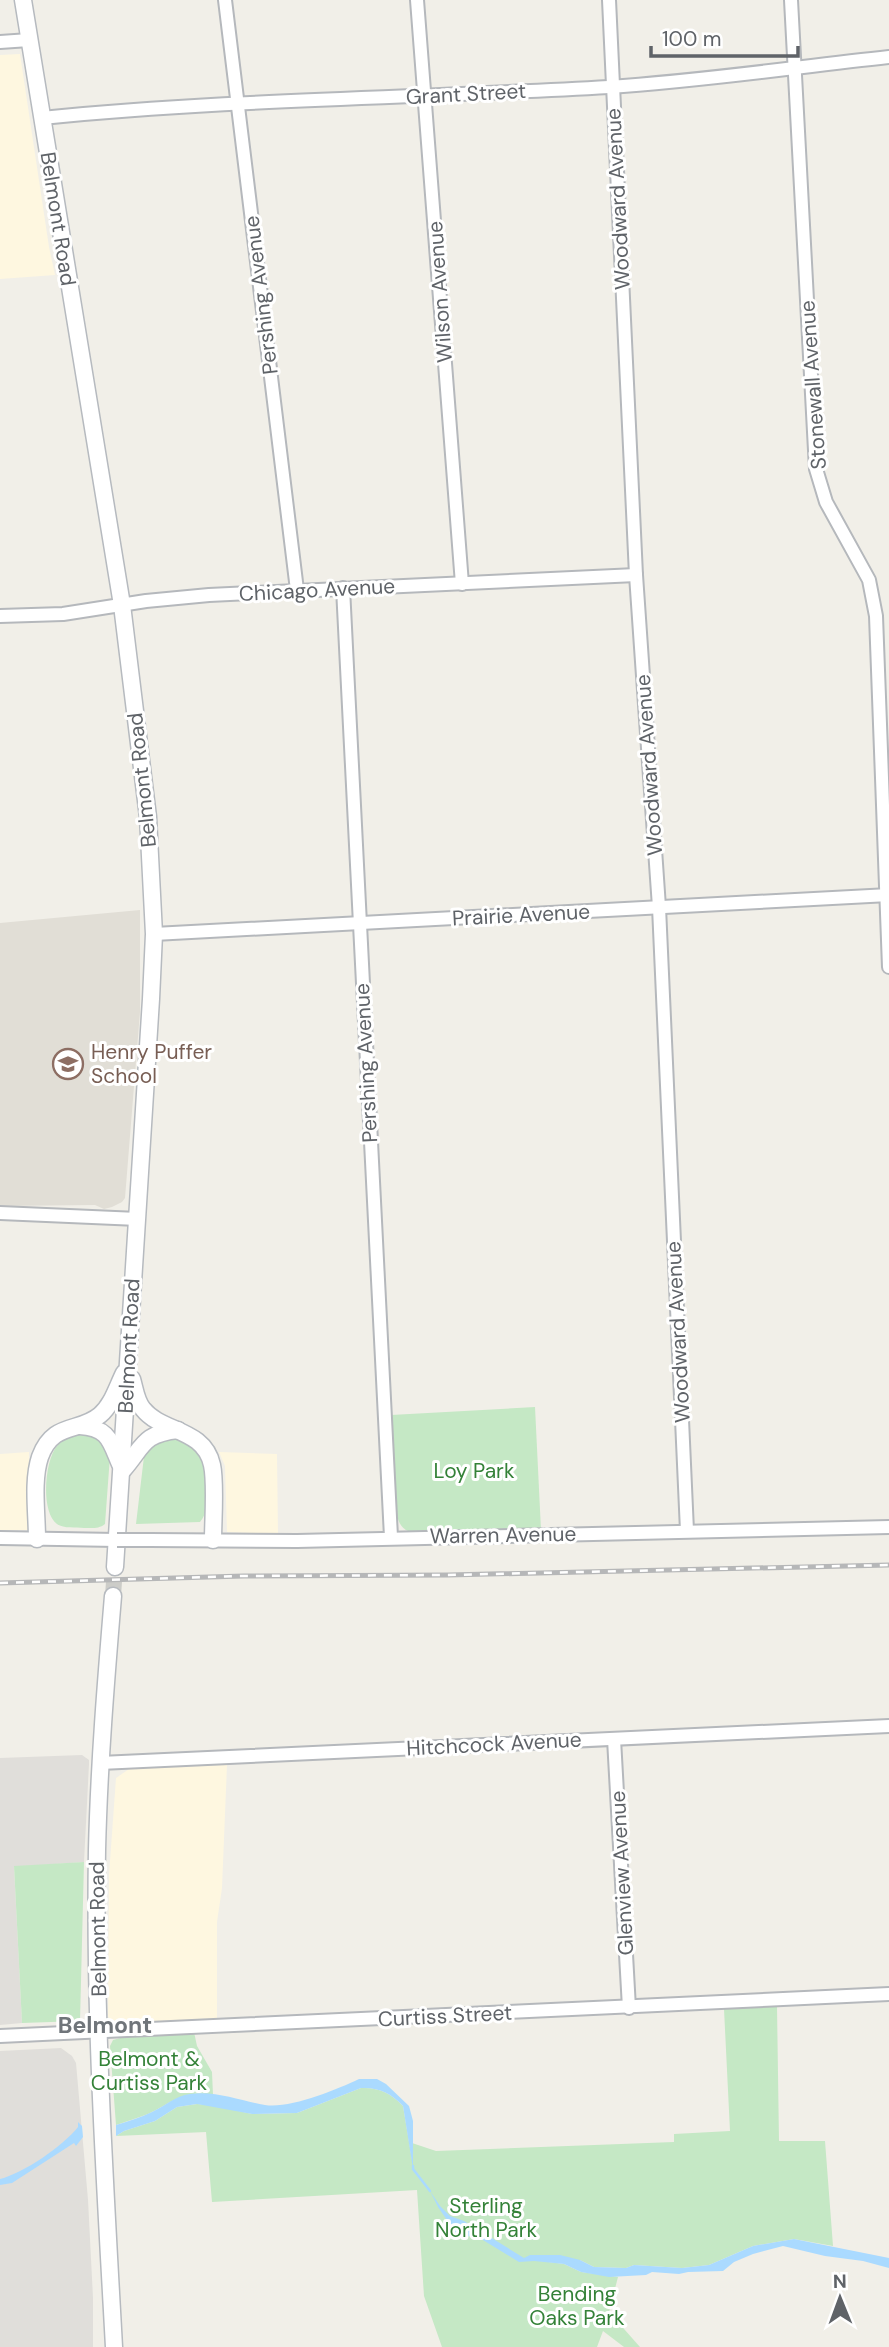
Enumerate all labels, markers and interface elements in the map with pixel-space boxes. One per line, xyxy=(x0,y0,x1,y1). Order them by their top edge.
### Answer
scale bar xyxy=(651,14,798,58)
text: 100 m xyxy=(662,25,722,53)
street label: Grant Street xyxy=(405,77,527,111)
street label: Woodward Avenue xyxy=(599,107,637,291)
street label: Belmont Road xyxy=(34,150,82,288)
street label: Pershing Avenue xyxy=(237,214,285,376)
street label: Wilson Avenue xyxy=(421,220,459,364)
street label: Stonewall Avenue xyxy=(793,299,833,471)
street label: Chicago Avenue xyxy=(238,572,396,608)
street label: Woodward Avenue xyxy=(629,673,669,857)
street label: Belmont Road xyxy=(121,711,163,849)
street label: Prairie Avenue xyxy=(451,897,591,933)
street label: Pershing Avenue xyxy=(348,982,384,1143)
place label: Henry Puffer School xyxy=(91,1038,212,1090)
school or university icon: Henry Puffer School xyxy=(51,1047,85,1081)
street label: Woodward Avenue xyxy=(659,1240,697,1424)
street label: Belmont Road xyxy=(111,1278,147,1414)
park label: Loy Park xyxy=(434,1457,515,1485)
street label: Warren Avenue xyxy=(429,1520,577,1550)
street label: Hitchcock Avenue xyxy=(406,1725,582,1763)
street label: Glenview Avenue xyxy=(604,1790,640,1956)
street label: Belmont Road xyxy=(83,1861,113,1997)
street label: Curtiss Street xyxy=(377,1999,513,2033)
district label: Belmont xyxy=(58,2010,152,2040)
park label: Belmont & Curtiss Park xyxy=(91,2045,208,2097)
park label: Sterling North Park xyxy=(435,2192,537,2244)
north arrow xyxy=(805,2263,875,2333)
text: N xyxy=(833,2269,847,2294)
park label: Bending Oaks Park xyxy=(529,2280,625,2332)

